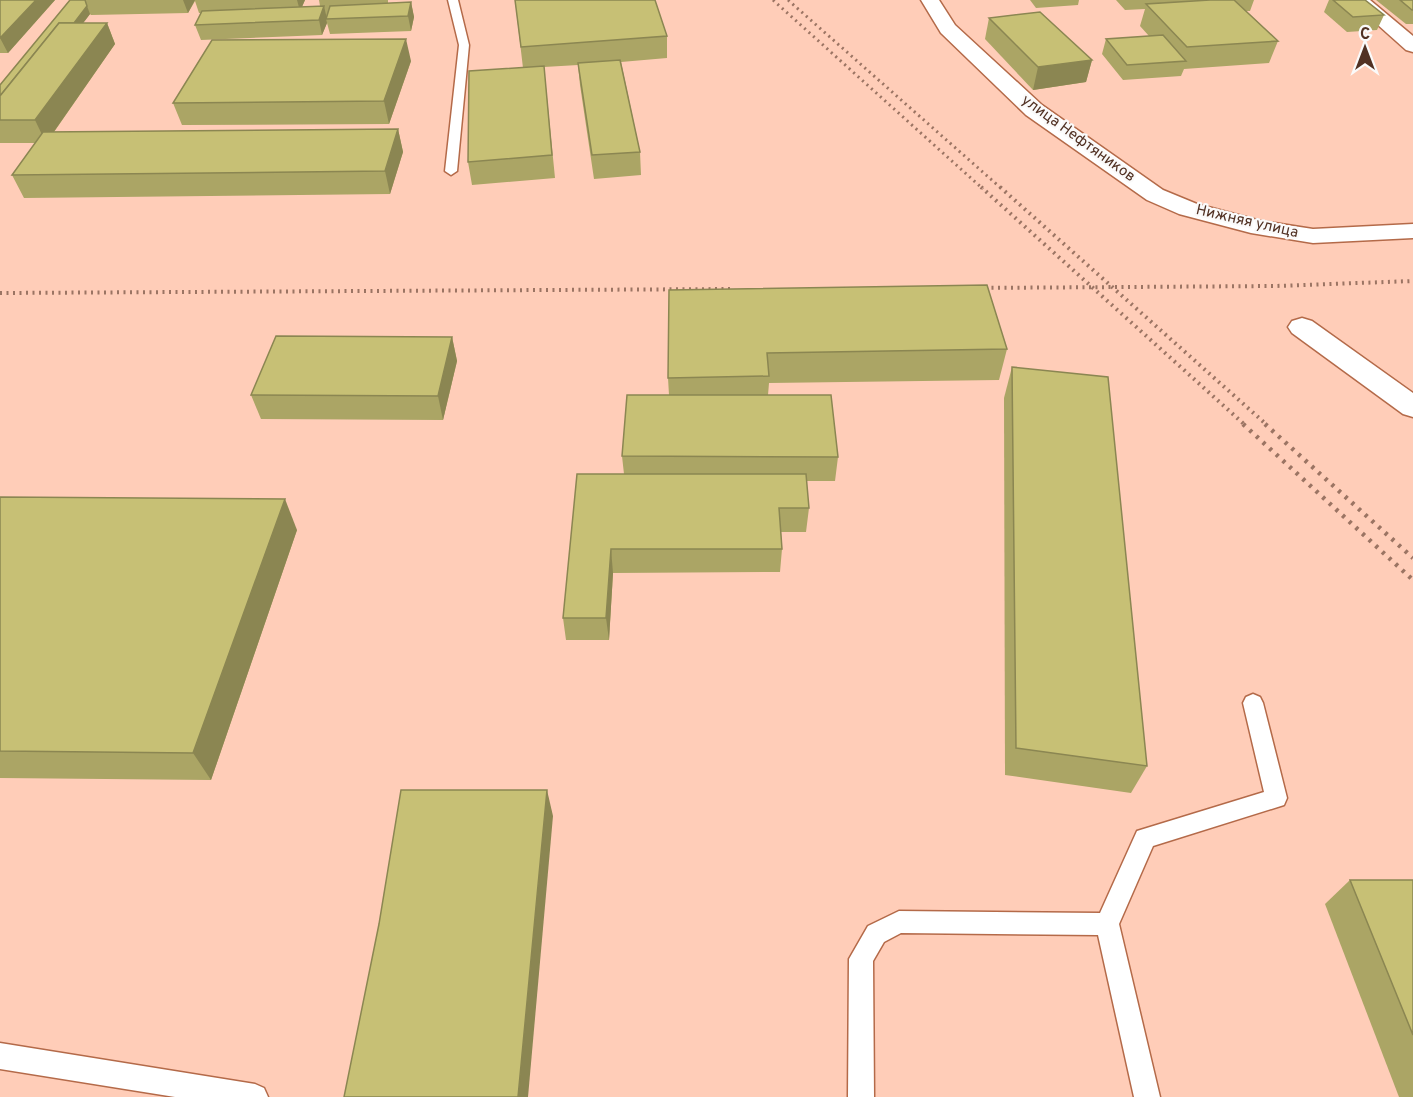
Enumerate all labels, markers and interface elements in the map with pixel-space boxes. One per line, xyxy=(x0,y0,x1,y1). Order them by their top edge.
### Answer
north arrow xyxy=(1335,18,1395,78)
text: С xyxy=(1360,25,1370,45)
street label: улица Нефтяников xyxy=(1017,91,1139,187)
street label: Нижняя улица xyxy=(1194,201,1300,243)

